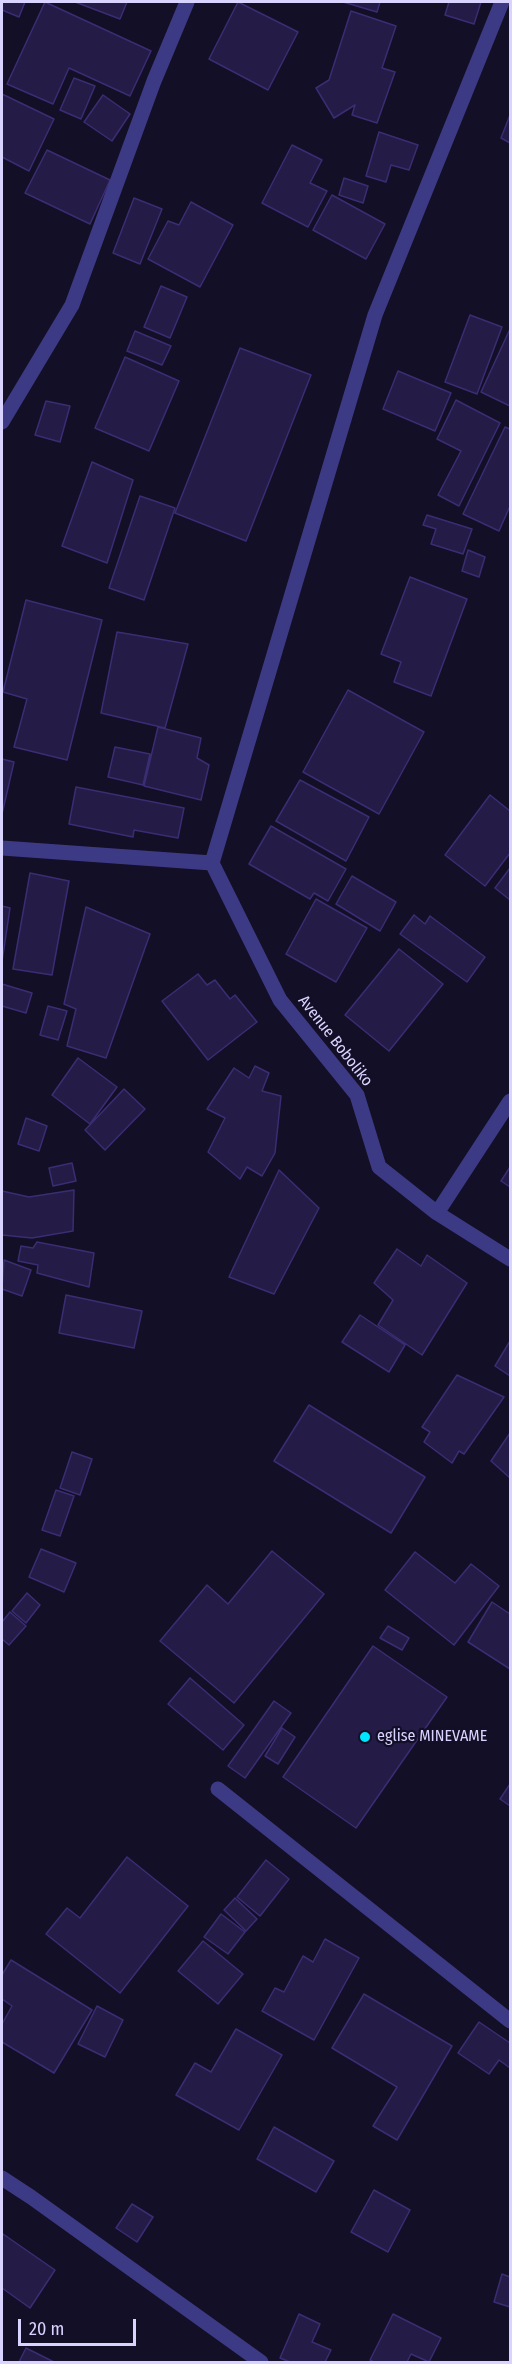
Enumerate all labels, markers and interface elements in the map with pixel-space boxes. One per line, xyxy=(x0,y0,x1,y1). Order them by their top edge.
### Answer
street label: Avenue Boboliko xyxy=(294,992,376,1090)
place label: eglise MINEVAME xyxy=(377,1727,487,1747)
marker: eglise MINEVAME xyxy=(358,1730,372,1744)
scale bar xyxy=(21,2307,140,2345)
text: 20 m xyxy=(29,2318,64,2340)

